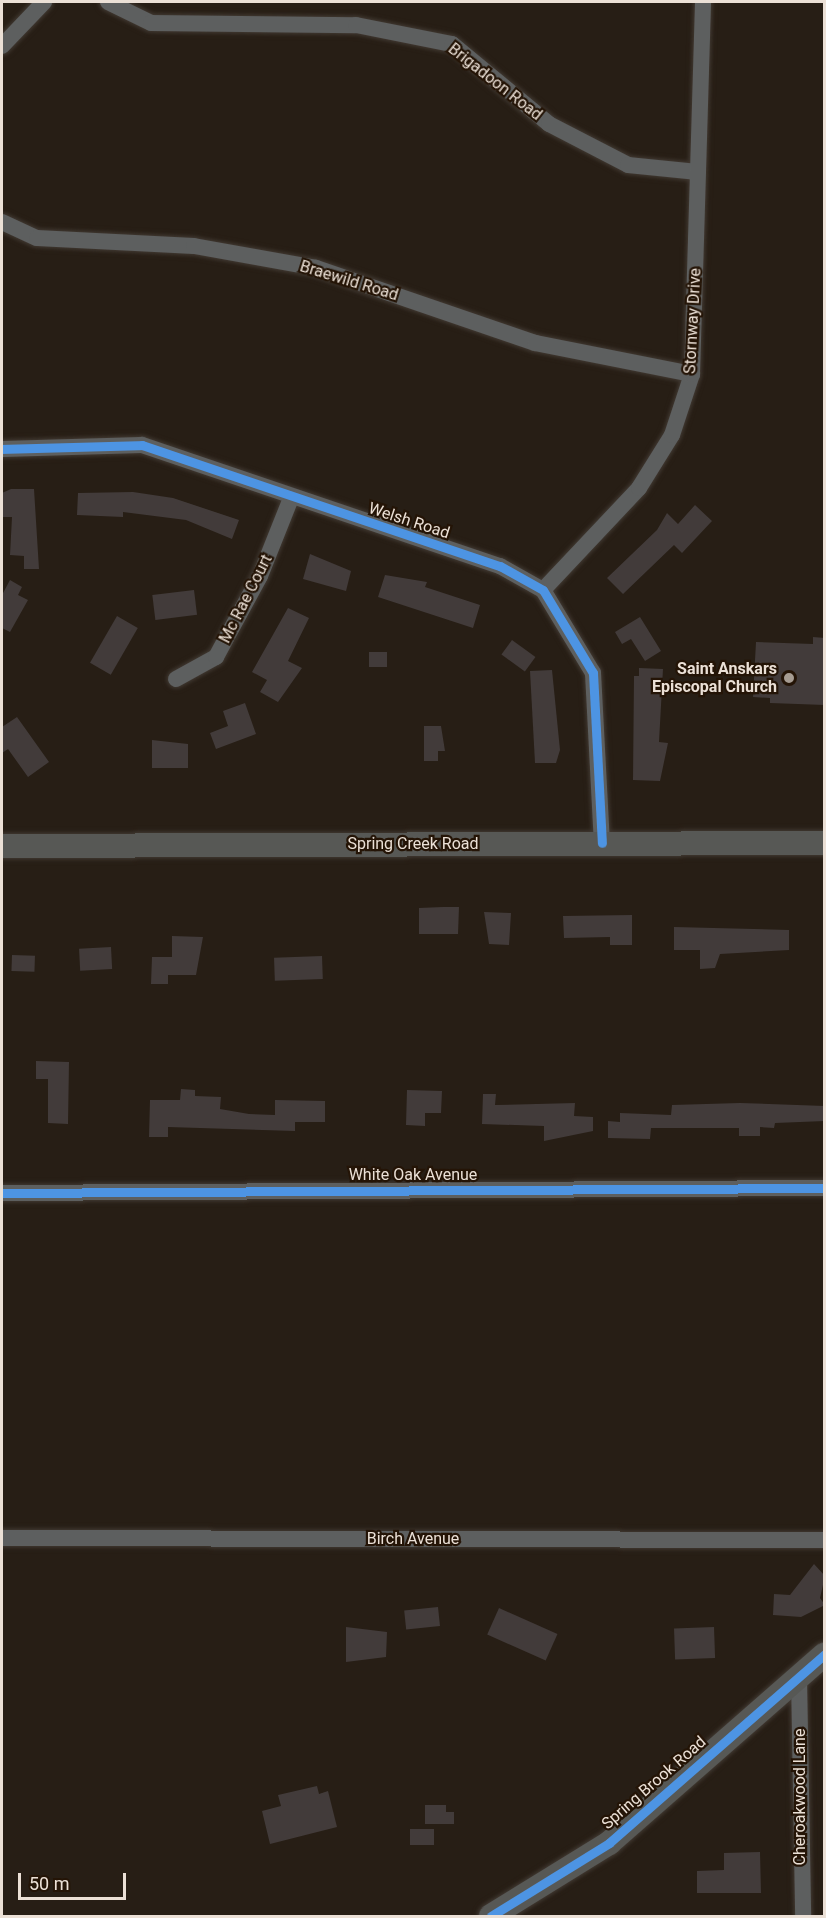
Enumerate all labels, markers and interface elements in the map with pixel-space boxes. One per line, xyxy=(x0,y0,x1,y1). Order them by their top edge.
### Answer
street label: Brigadoon Road xyxy=(444,39,546,125)
street label: Braewild Road xyxy=(298,257,400,305)
street label: Stornway Drive xyxy=(681,268,705,374)
street label: Welsh Road xyxy=(366,499,452,543)
street label: Mc Rae Court xyxy=(215,552,277,646)
place label: Saint Anskars Episcopal Church xyxy=(652,659,777,697)
marker: Saint Anskars Episcopal Church xyxy=(782,671,796,685)
street label: Spring Creek Road xyxy=(347,834,479,854)
street label: White Oak Avenue xyxy=(349,1165,477,1185)
street label: Birch Avenue xyxy=(367,1529,459,1549)
street label: Cheroakwood Lane xyxy=(790,1729,810,1865)
street label: Spring Brook Road xyxy=(598,1733,710,1833)
scale bar xyxy=(21,1861,129,1899)
text: 50 m xyxy=(29,1873,69,1894)

